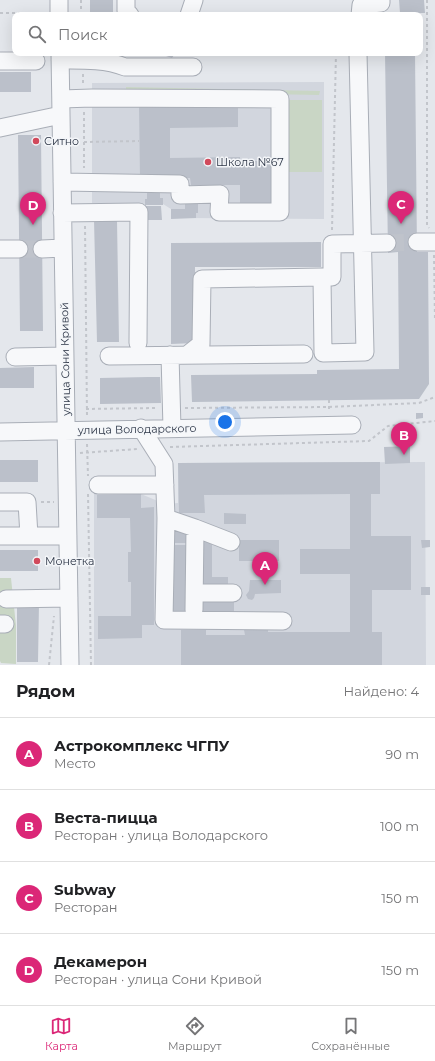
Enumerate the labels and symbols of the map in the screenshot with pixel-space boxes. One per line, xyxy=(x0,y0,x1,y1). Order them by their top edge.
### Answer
place label: Ситно xyxy=(44,134,79,148)
marker: Ситно xyxy=(31,136,41,146)
place label: Школа №67 xyxy=(216,155,284,169)
marker: Школа №67 xyxy=(203,157,213,167)
pin: C xyxy=(388,191,414,224)
pin: D xyxy=(20,192,46,225)
street label: улица Сони Кривой xyxy=(57,302,73,417)
your location xyxy=(215,412,235,432)
street label: улица Володарского xyxy=(76,421,197,437)
pin: B xyxy=(391,422,417,455)
pin: A xyxy=(252,552,278,585)
place label: Монетка xyxy=(45,554,94,568)
marker: Монетка xyxy=(32,556,42,566)

